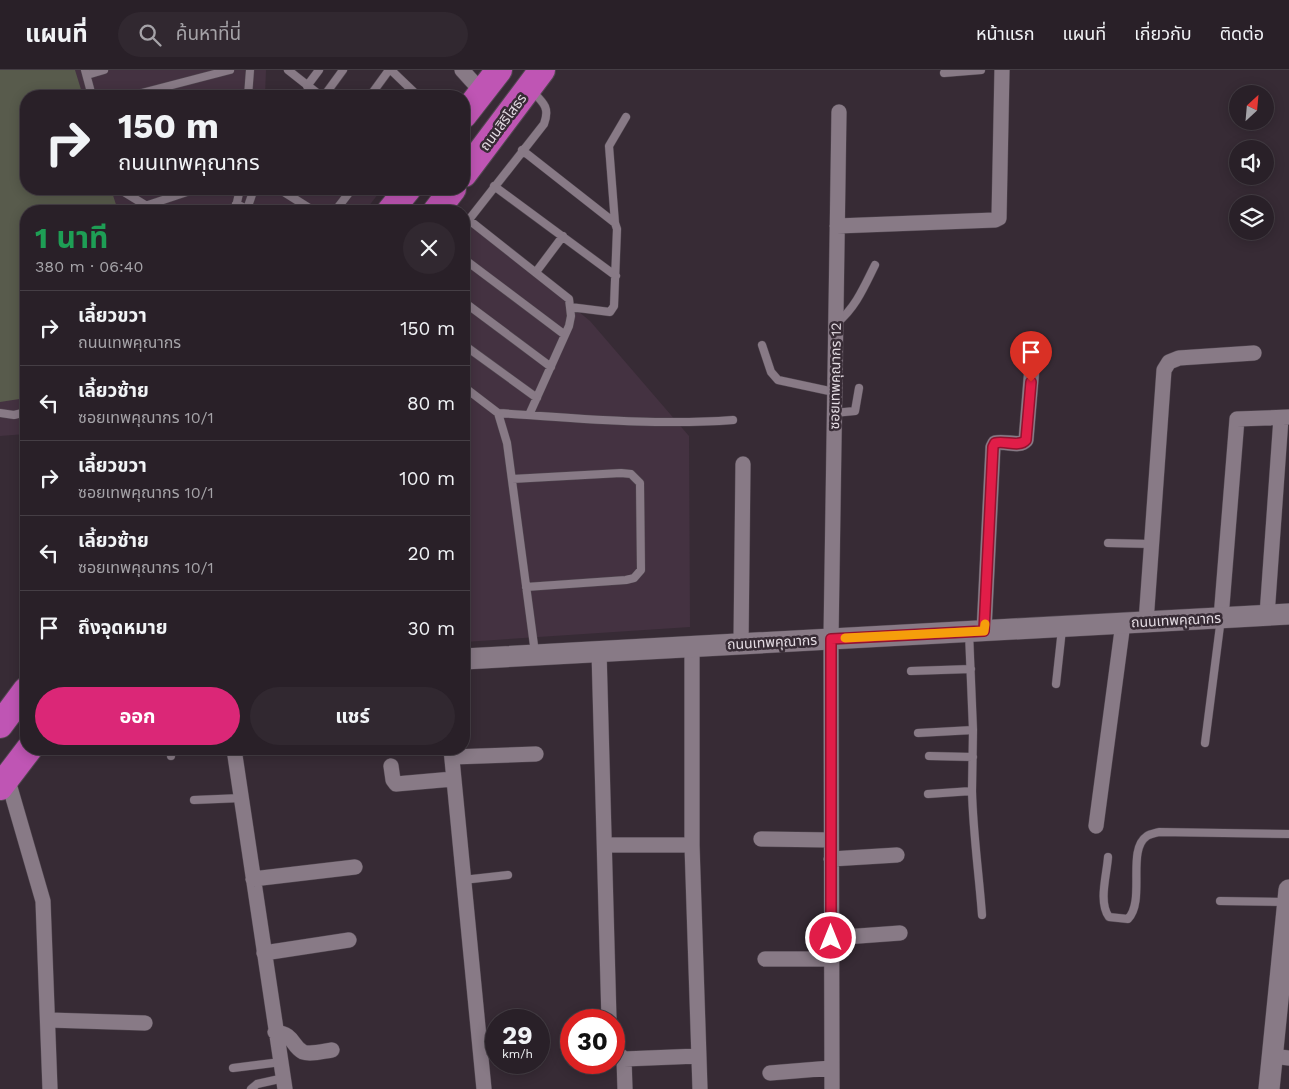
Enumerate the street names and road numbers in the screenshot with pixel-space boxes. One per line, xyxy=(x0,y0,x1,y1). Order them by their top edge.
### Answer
street label: ถนนสิริโสธร xyxy=(476,90,530,154)
street label: ซอยเทพคุณากร 12 xyxy=(826,322,845,430)
street label: ถนนเทพคุณากร xyxy=(1131,610,1222,631)
street label: ถนนเทพคุณากร xyxy=(727,632,818,653)

